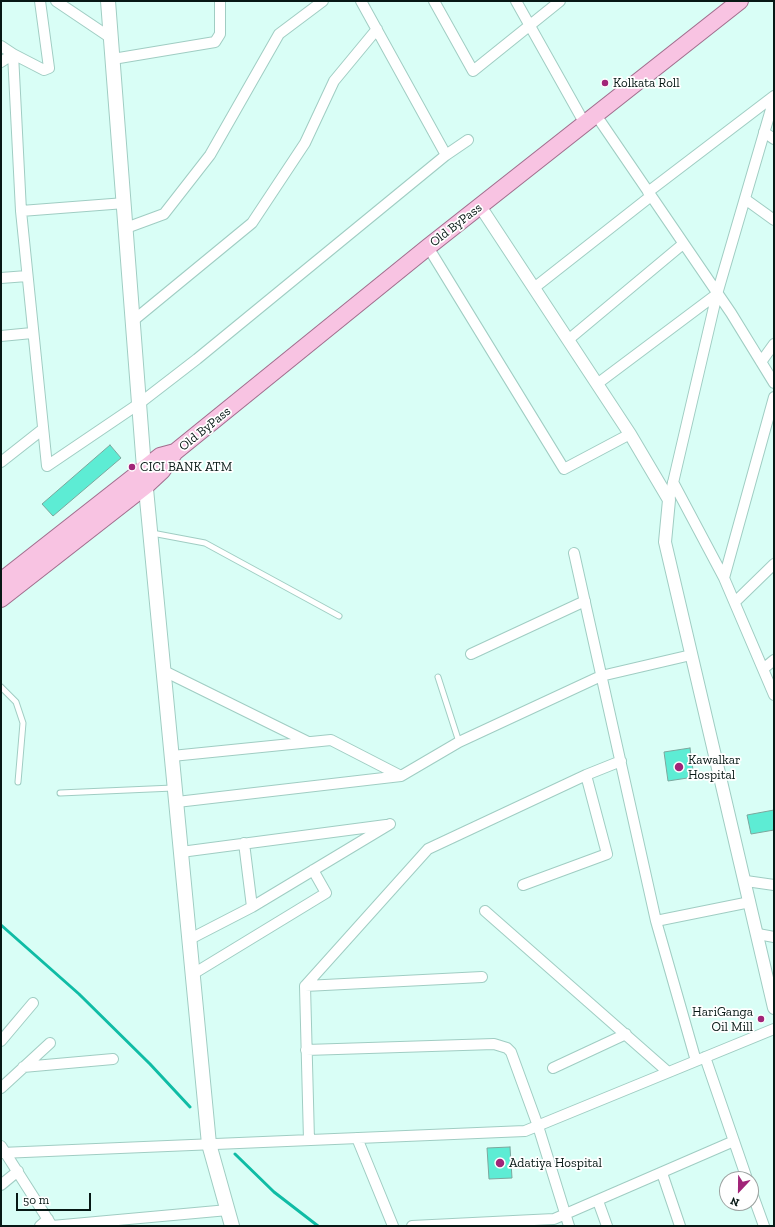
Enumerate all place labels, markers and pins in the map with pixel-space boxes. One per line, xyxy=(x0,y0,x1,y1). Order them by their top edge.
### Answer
place label: Kolkata Roll xyxy=(613,75,680,91)
marker: Kolkata Roll xyxy=(600,78,610,88)
place label: CICI BANK ATM xyxy=(140,459,232,475)
marker: CICI BANK ATM xyxy=(127,462,137,472)
place label: Kawalkar Hospital xyxy=(688,752,741,783)
marker: Kawalkar Hospital xyxy=(673,761,685,773)
place label: HariGanga Oil Mill xyxy=(692,1004,753,1035)
marker: HariGanga Oil Mill xyxy=(756,1014,766,1024)
place label: Adatiya Hospital xyxy=(509,1155,602,1171)
marker: Adatiya Hospital xyxy=(494,1157,506,1169)

